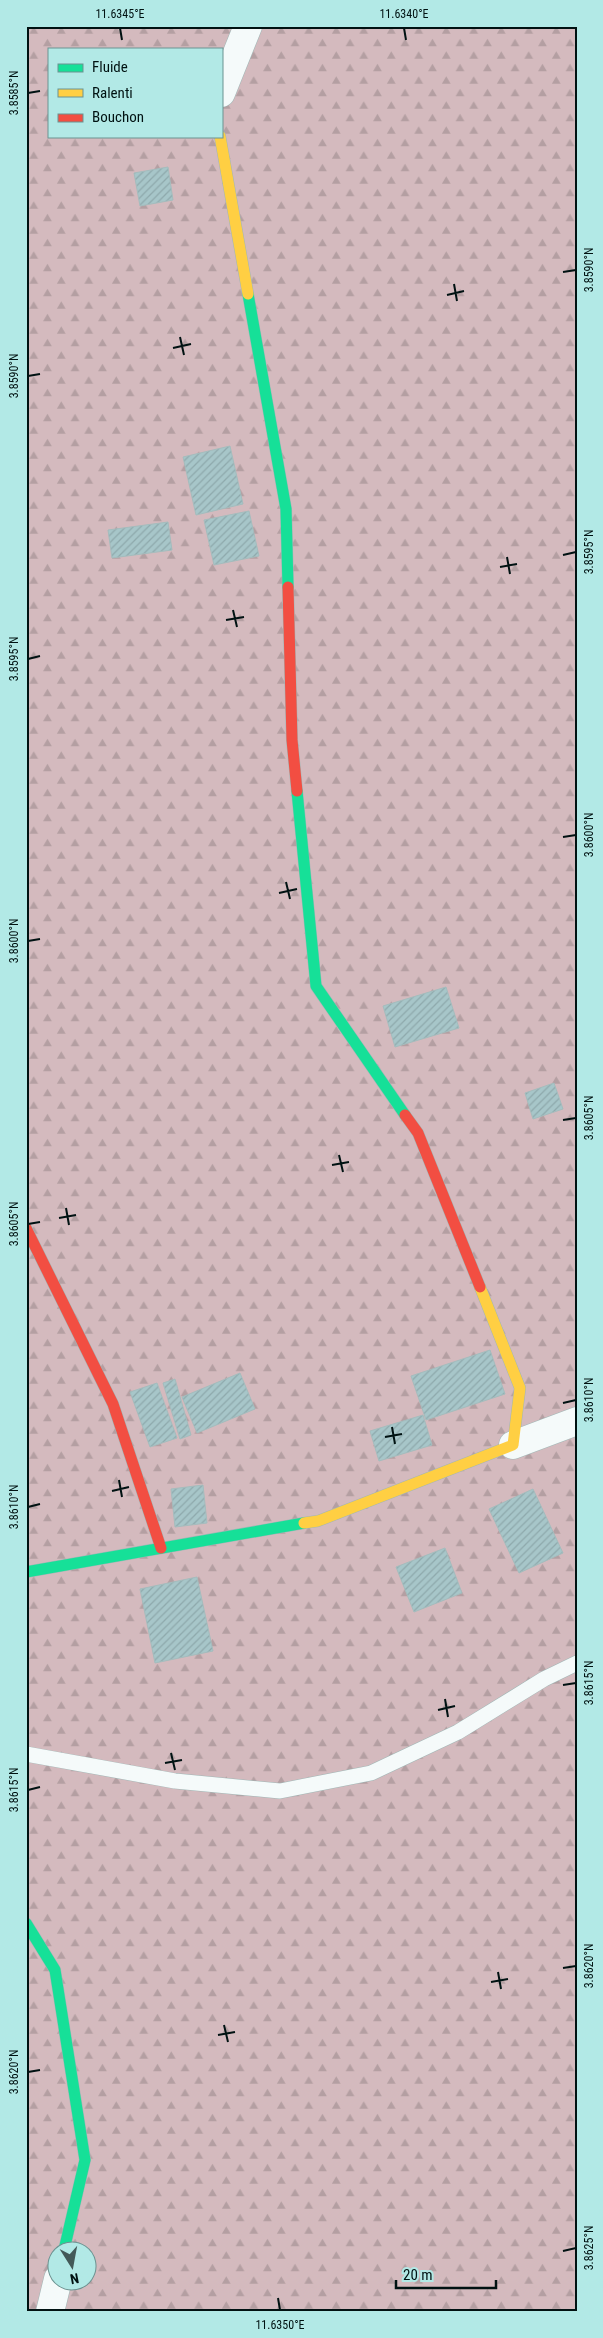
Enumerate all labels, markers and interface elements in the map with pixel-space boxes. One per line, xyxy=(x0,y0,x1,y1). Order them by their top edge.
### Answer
text: 11.6345°E xyxy=(95,7,145,21)
text: 11.6340°E xyxy=(379,7,429,21)
legend xyxy=(48,48,222,138)
text: Fluide xyxy=(92,58,128,76)
text: 3.8585°N xyxy=(7,71,21,115)
text: Ralenti xyxy=(92,84,133,102)
text: Bouchon xyxy=(92,108,144,126)
text: 3.8590°N xyxy=(582,248,596,292)
text: 3.8590°N xyxy=(7,354,21,398)
text: 3.8595°N xyxy=(582,530,596,574)
text: 3.8595°N xyxy=(7,637,21,681)
text: 3.8600°N xyxy=(582,813,596,857)
text: 3.8600°N xyxy=(7,919,21,963)
text: 3.8605°N xyxy=(582,1096,596,1140)
text: 3.8605°N xyxy=(7,1202,21,1246)
text: 3.8610°N xyxy=(582,1378,596,1422)
text: 3.8610°N xyxy=(7,1485,21,1529)
text: 3.8615°N xyxy=(582,1661,596,1705)
text: 3.8615°N xyxy=(7,1768,21,1812)
text: 3.8620°N xyxy=(582,1944,596,1988)
text: 3.8620°N xyxy=(7,2050,21,2094)
text: 3.8625°N xyxy=(582,2226,596,2270)
north arrow xyxy=(48,2240,98,2290)
scale bar xyxy=(396,2258,496,2290)
text: 20 m xyxy=(403,2266,433,2284)
text: N xyxy=(69,2270,80,2287)
text: 11.6350°E xyxy=(255,2318,305,2332)

